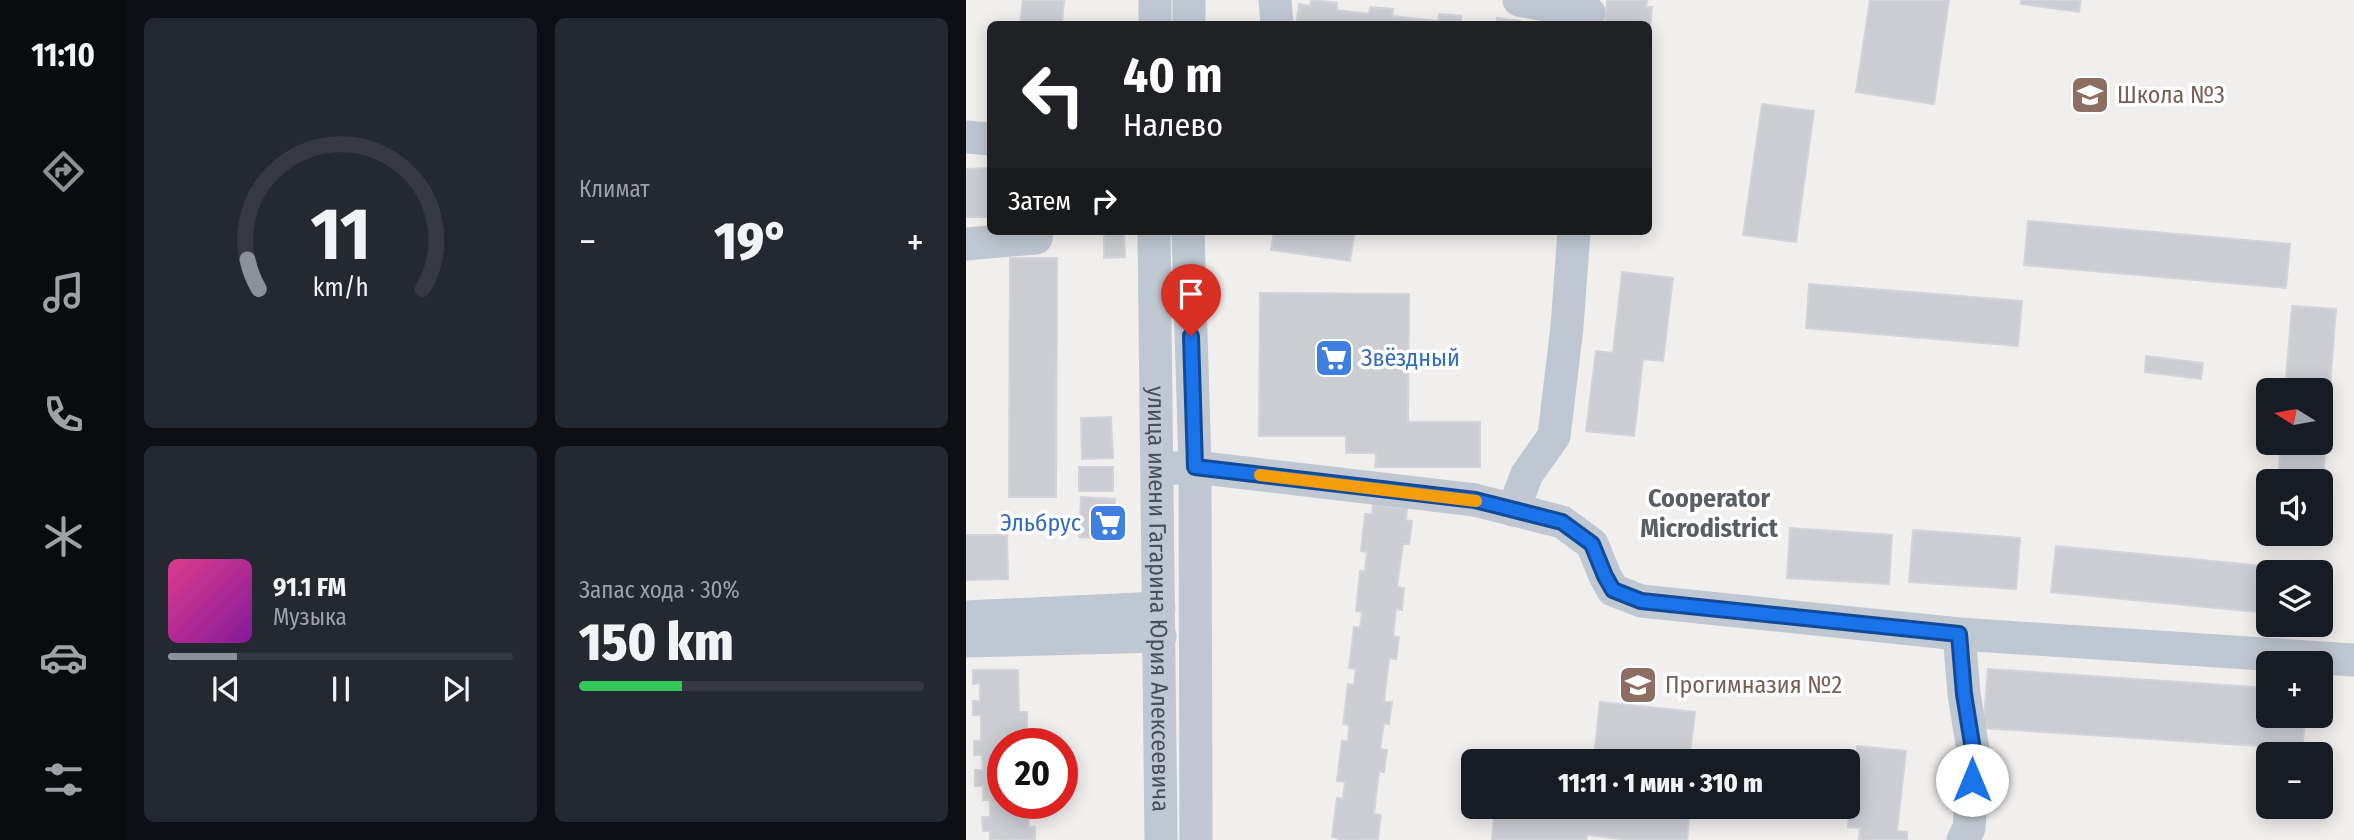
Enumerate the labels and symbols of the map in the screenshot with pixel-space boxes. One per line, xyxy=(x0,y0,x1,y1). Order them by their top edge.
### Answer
school or university icon: Школа №3 xyxy=(2069,74,2111,116)
place label: Школа №3 xyxy=(2117,81,2225,109)
pin xyxy=(1161,264,1221,336)
supermarket icon: Звёздный xyxy=(1313,337,1355,379)
place label: Звёздный xyxy=(1361,344,1460,372)
north arrow xyxy=(2256,378,2333,455)
street label: улица имени Гагарина Юрия Алексеевича xyxy=(1142,386,1175,812)
district label: Cooperator Microdistrict xyxy=(1640,483,1779,544)
supermarket icon: Эльбрус xyxy=(1087,502,1129,544)
place label: Эльбрус xyxy=(1000,509,1081,537)
school or university icon: Прогимназия №2 xyxy=(1617,664,1659,706)
place label: Прогимназия №2 xyxy=(1665,671,1842,699)
speed limit sign: 20 xyxy=(987,728,1078,819)
position arrow xyxy=(1935,743,2009,817)

